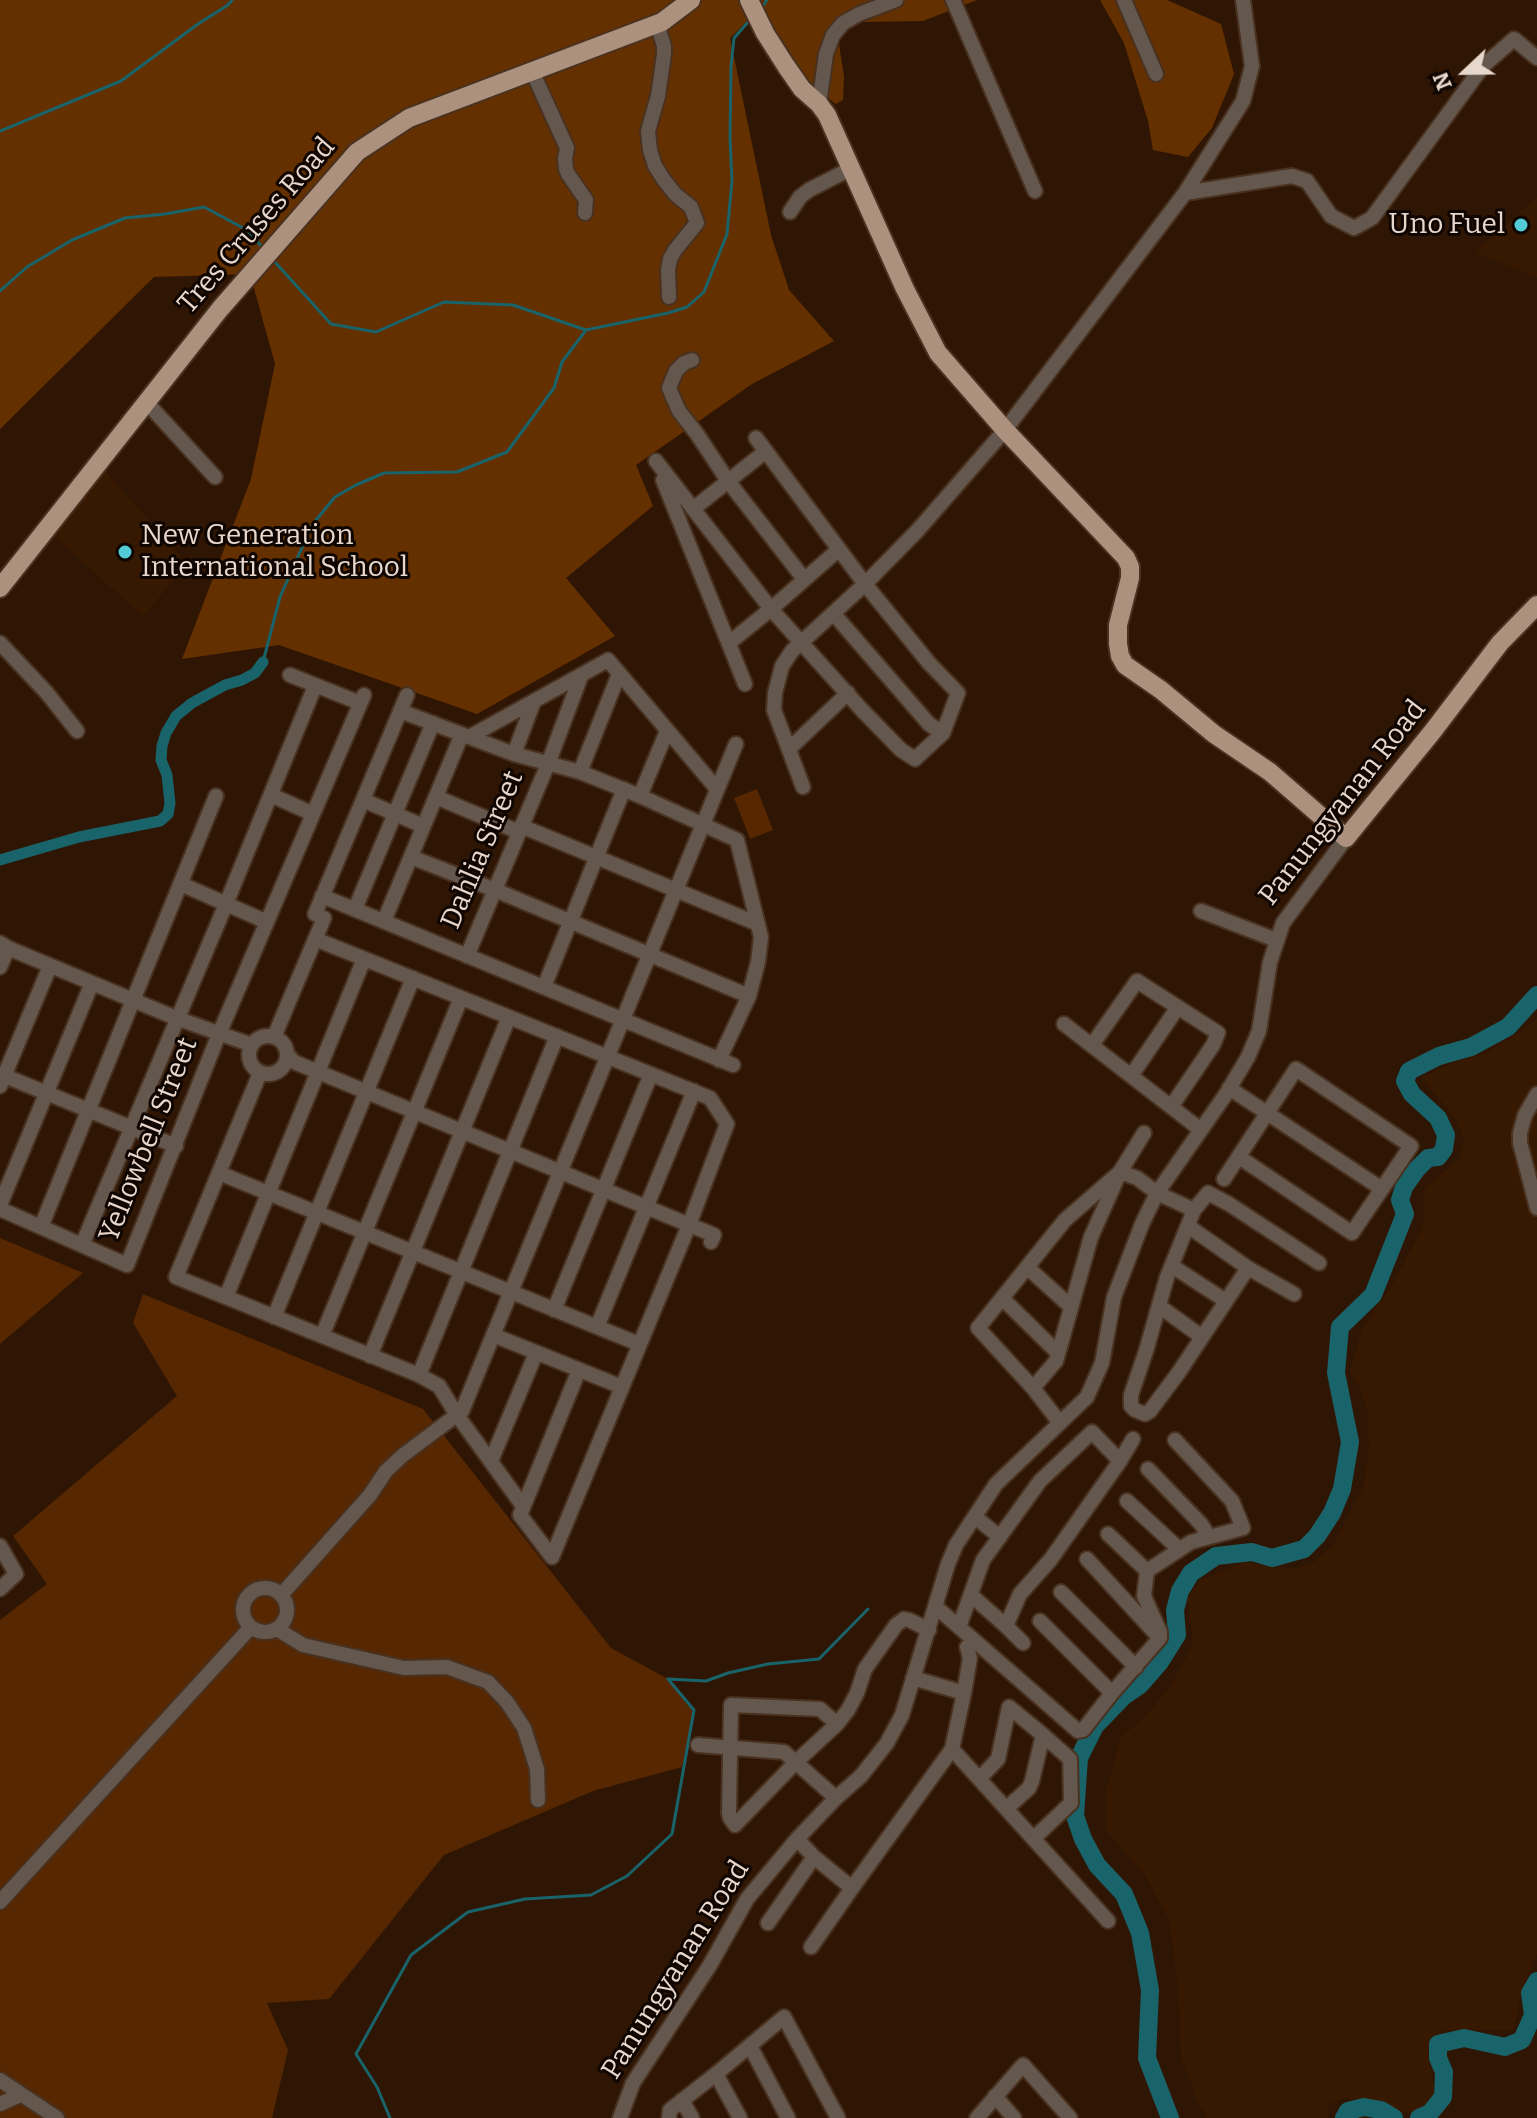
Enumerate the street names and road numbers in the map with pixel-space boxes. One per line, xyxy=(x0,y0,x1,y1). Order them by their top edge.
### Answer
street label: Tres Cruses Road xyxy=(171,131,343,321)
street label: Panungyanan Road xyxy=(1252,694,1434,912)
street label: Dahlia Street xyxy=(435,766,531,934)
street label: Yellowbell Street xyxy=(93,1033,205,1247)
street label: Panungyanan Road xyxy=(595,1855,757,2085)

